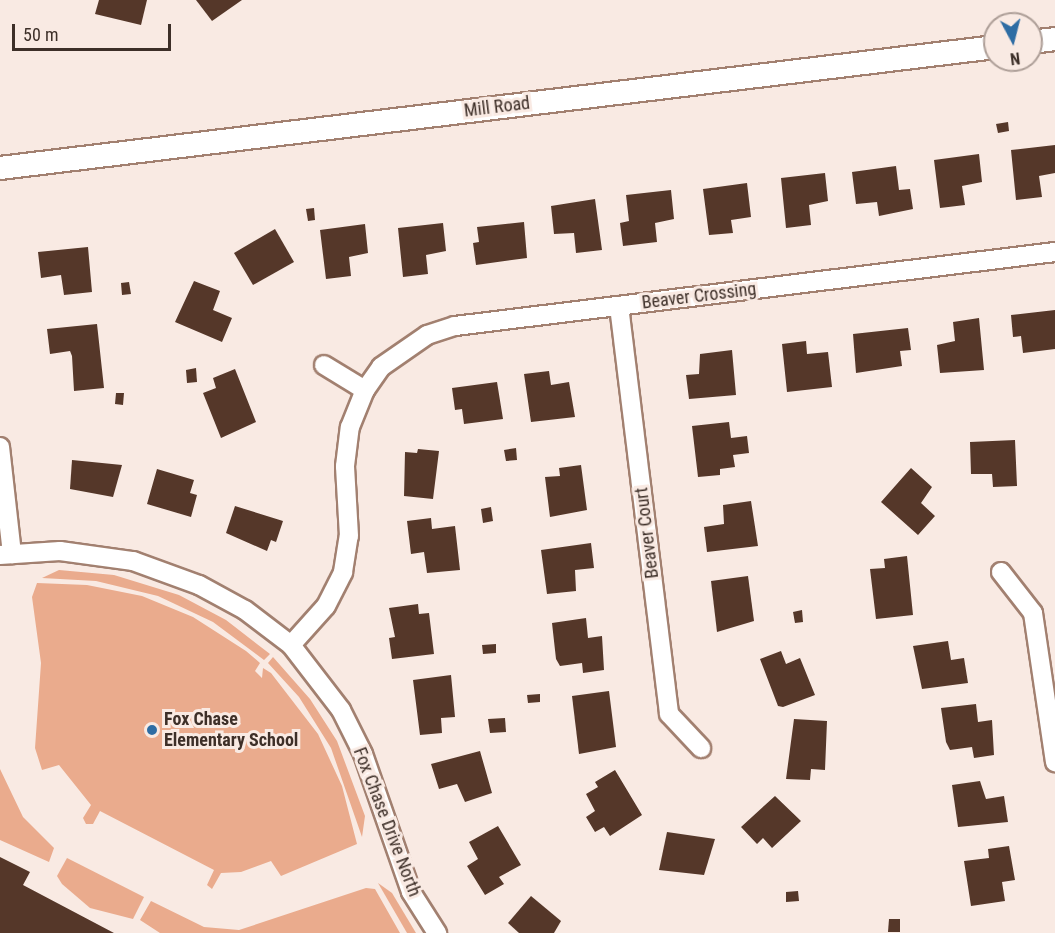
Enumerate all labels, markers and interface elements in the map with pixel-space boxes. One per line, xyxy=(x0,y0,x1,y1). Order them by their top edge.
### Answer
scale bar xyxy=(15,12,174,50)
north arrow xyxy=(983,12,1043,72)
text: 50 m xyxy=(23,24,58,45)
text: N xyxy=(1009,48,1021,68)
street label: Mill Road xyxy=(463,92,531,122)
street label: Beaver Crossing xyxy=(641,278,757,314)
street label: Beaver Court xyxy=(631,486,663,580)
place label: Fox Chase Elementary School xyxy=(164,709,298,752)
marker: Fox Chase Elementary School xyxy=(145,723,159,737)
street label: Fox Chase Drive North xyxy=(349,744,425,900)

